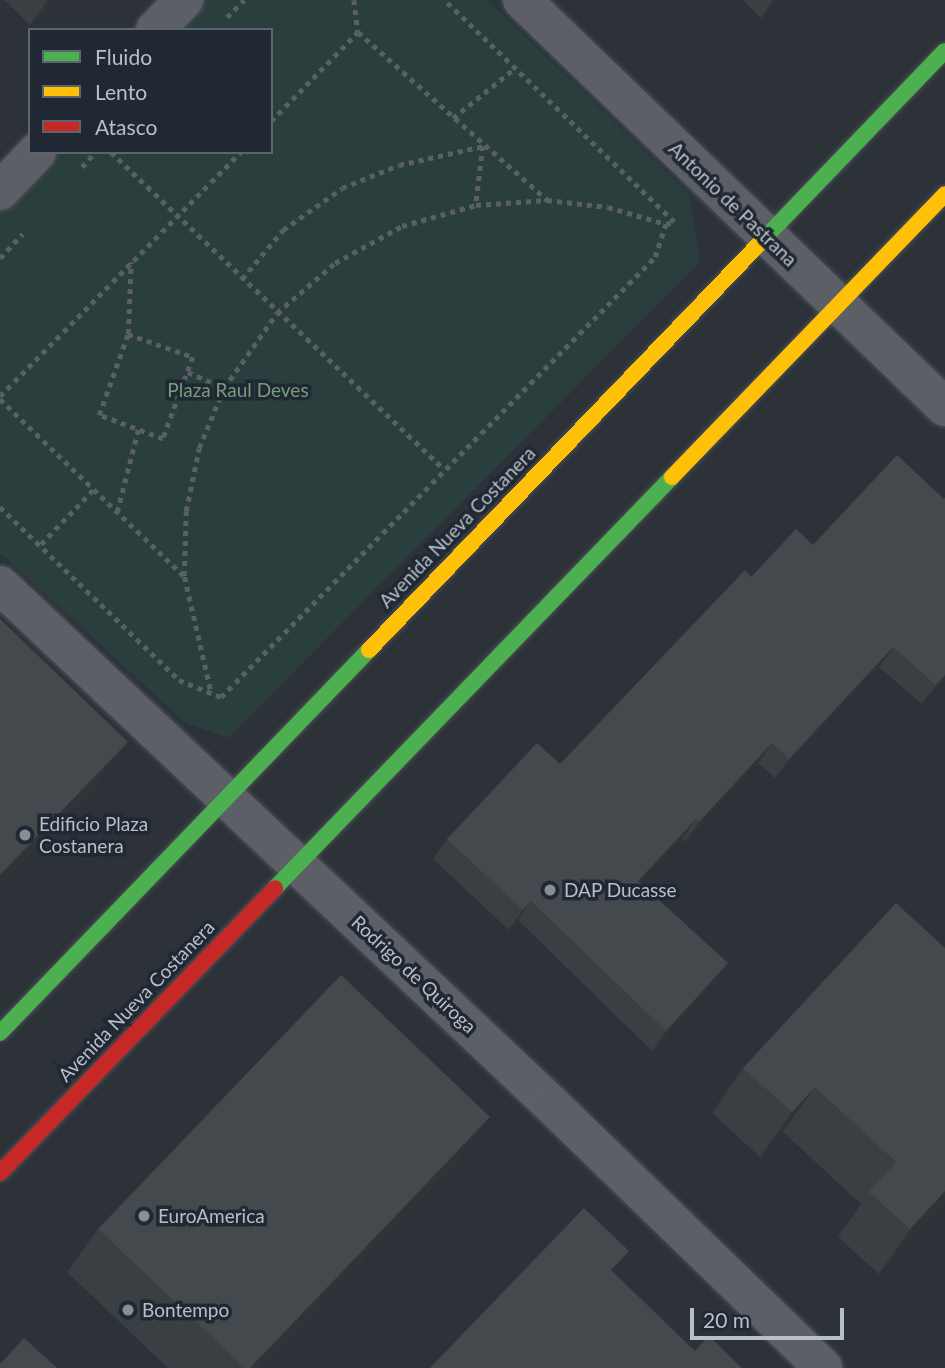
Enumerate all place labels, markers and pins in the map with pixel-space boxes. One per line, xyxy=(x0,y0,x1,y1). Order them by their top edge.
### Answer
place label: Edificio Plaza Costanera xyxy=(39,813,148,857)
marker: Edificio Plaza Costanera xyxy=(17,827,33,843)
place label: DAP Ducasse xyxy=(564,879,677,901)
marker: DAP Ducasse xyxy=(542,882,558,898)
place label: EuroAmerica xyxy=(158,1205,265,1227)
marker: EuroAmerica xyxy=(136,1208,152,1224)
place label: Bontempo xyxy=(142,1299,229,1321)
marker: Bontempo xyxy=(120,1302,136,1318)

